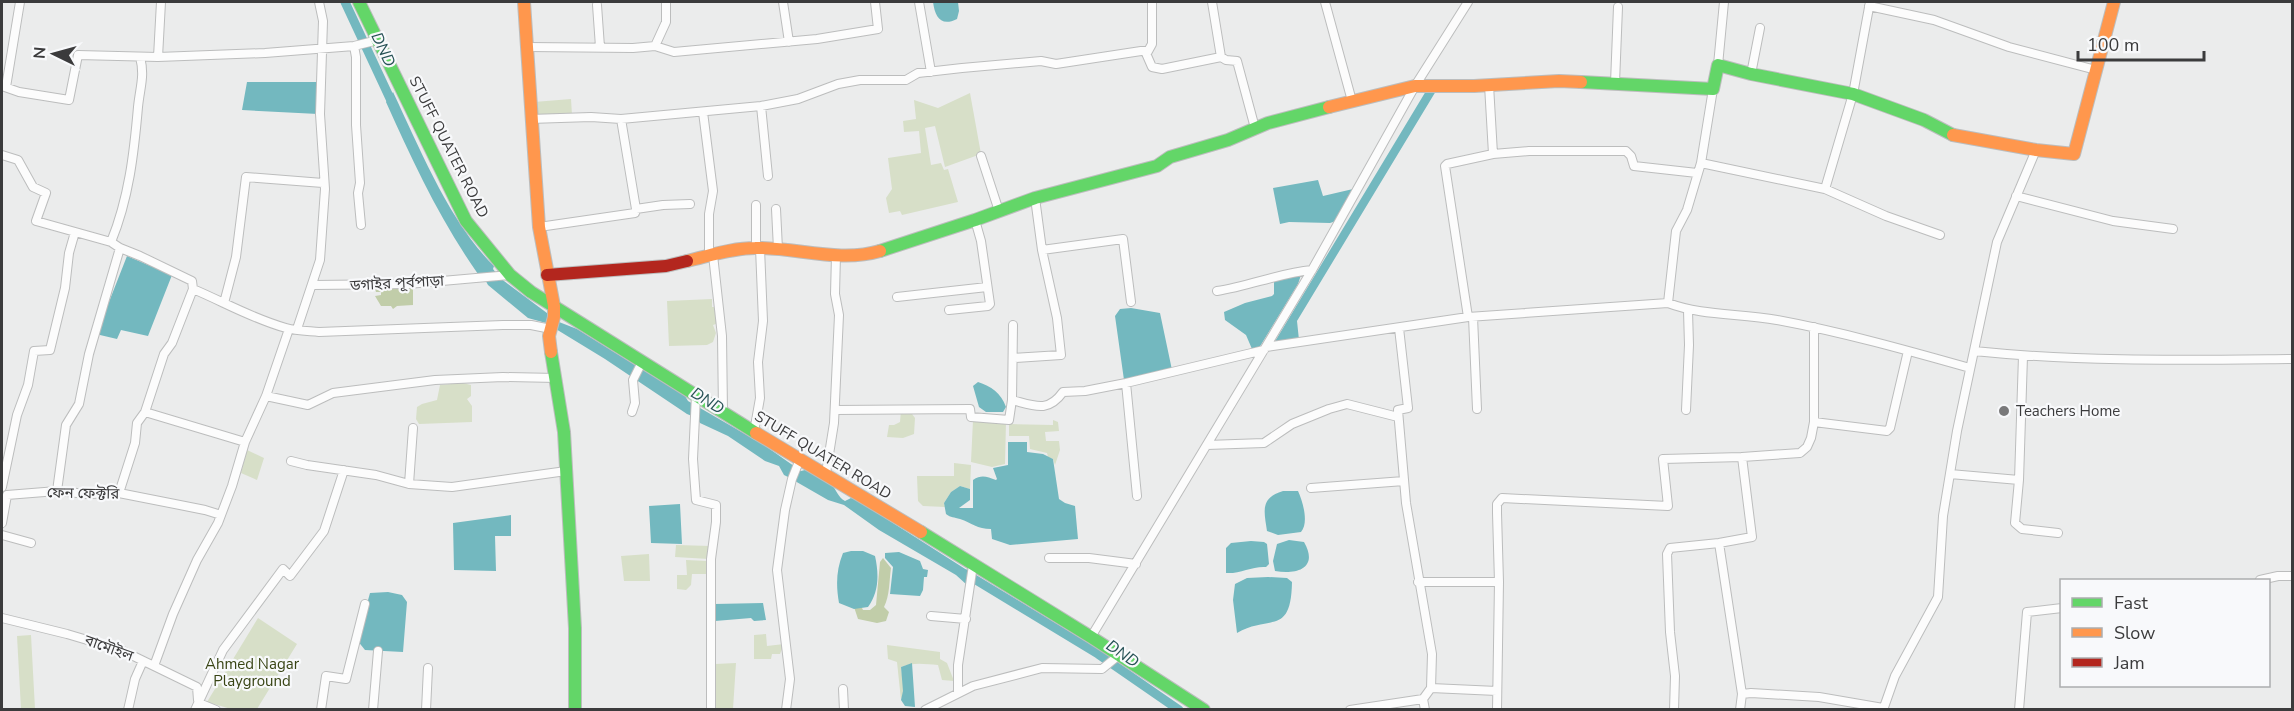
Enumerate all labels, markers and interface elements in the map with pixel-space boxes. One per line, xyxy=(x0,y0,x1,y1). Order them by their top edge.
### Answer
north arrow xyxy=(24,24,84,84)
scale bar xyxy=(2078,24,2204,62)
water label: DND xyxy=(366,29,401,70)
text: 100 m xyxy=(2087,33,2139,57)
text: N xyxy=(29,46,52,60)
street label: STUFF QUATER ROAD xyxy=(405,73,493,221)
street label: ডগাইর পূর্বপাড়া xyxy=(348,270,446,296)
water label: DND xyxy=(687,382,728,420)
place label: Teachers Home xyxy=(2016,401,2120,421)
marker: Teachers Home xyxy=(1997,404,2011,418)
street label: STUFF QUATER ROAD xyxy=(751,406,895,504)
street label: ফেন ফেক্টরি xyxy=(47,482,120,504)
legend xyxy=(2060,579,2270,687)
text: Fast xyxy=(2114,591,2149,615)
text: Slow xyxy=(2114,621,2155,645)
street label: বামৌইল xyxy=(81,630,137,666)
water label: DND xyxy=(1102,635,1143,673)
text: Jam xyxy=(2113,651,2145,675)
park label: Ahmed Nagar Playground xyxy=(205,654,300,691)

